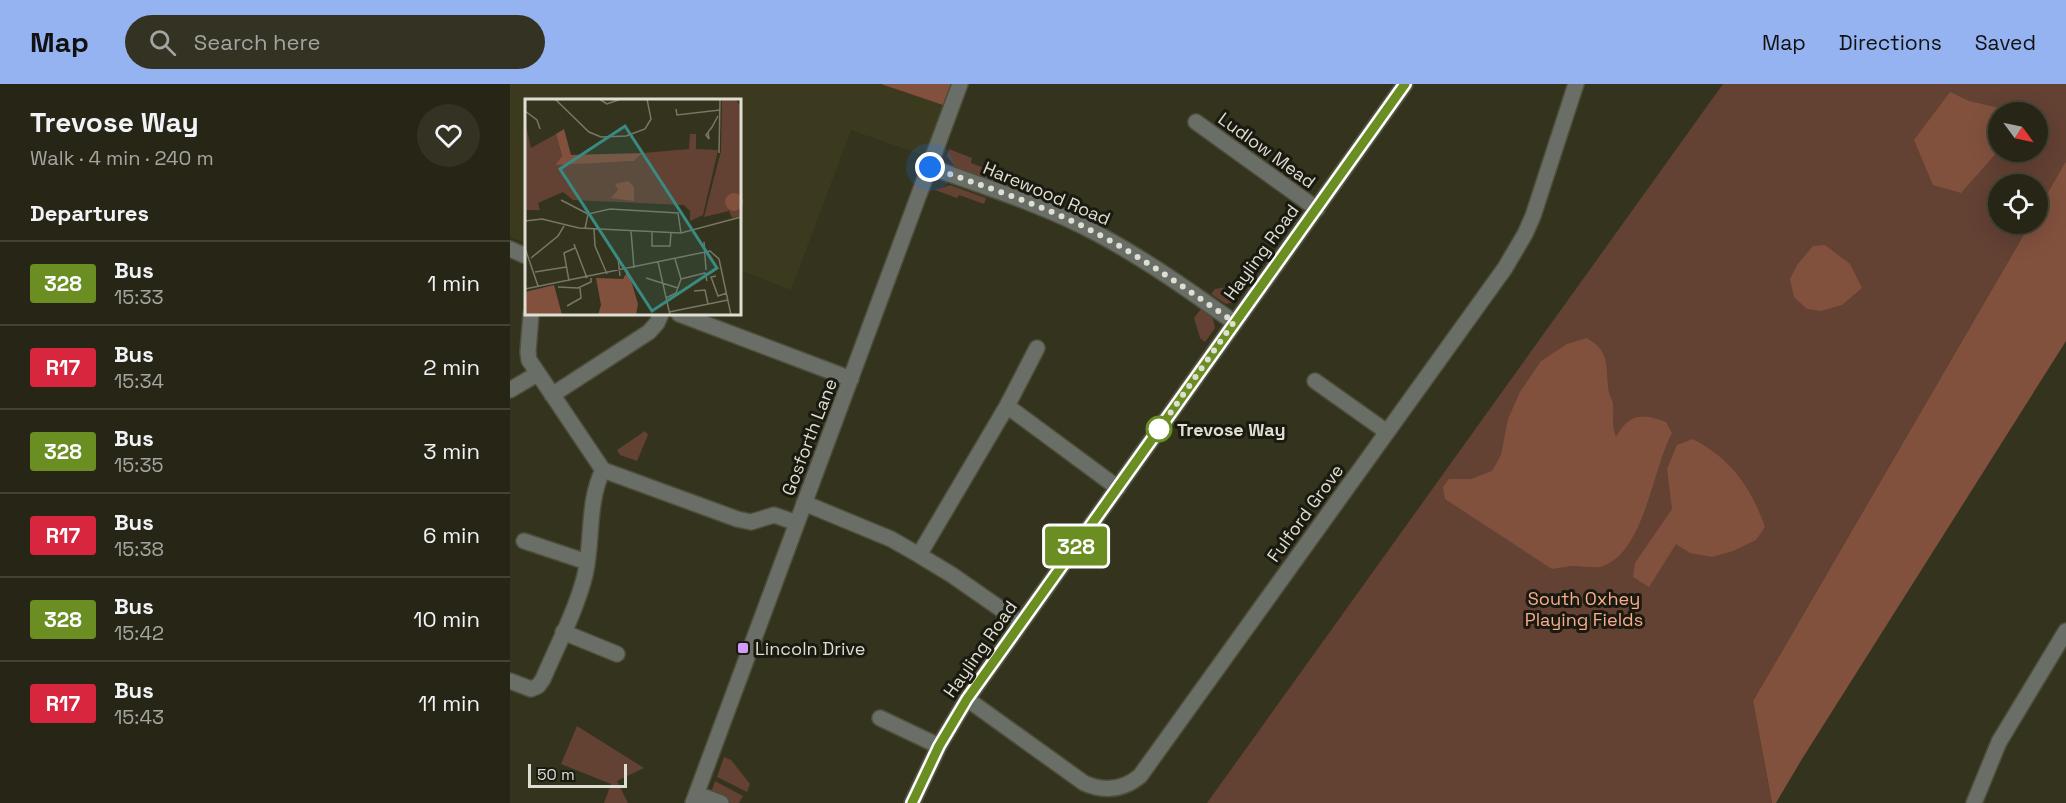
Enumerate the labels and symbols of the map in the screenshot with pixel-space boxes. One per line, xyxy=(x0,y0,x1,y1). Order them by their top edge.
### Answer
inset map xyxy=(525,99,741,315)
north arrow xyxy=(1988,102,2048,162)
street label: Ludlow Mead xyxy=(1214,107,1320,193)
your location xyxy=(915,152,945,182)
street label: Harewood Road xyxy=(980,156,1114,230)
street label: Hayling Road xyxy=(1218,199,1304,305)
street label: Gosforth Lane xyxy=(776,375,842,499)
marker: Trevose Way xyxy=(1146,416,1172,442)
place label: Trevose Way xyxy=(1177,418,1286,441)
street label: Fulford Grove xyxy=(1262,459,1348,567)
line badge: 328 xyxy=(1042,526,1110,566)
park label: South Oxhey Playing Fields xyxy=(1525,587,1643,631)
street label: Hayling Road xyxy=(938,596,1022,702)
place label: Lincoln Drive xyxy=(755,637,865,660)
marker: Lincoln Drive xyxy=(736,641,750,655)
scale bar xyxy=(528,761,627,788)

